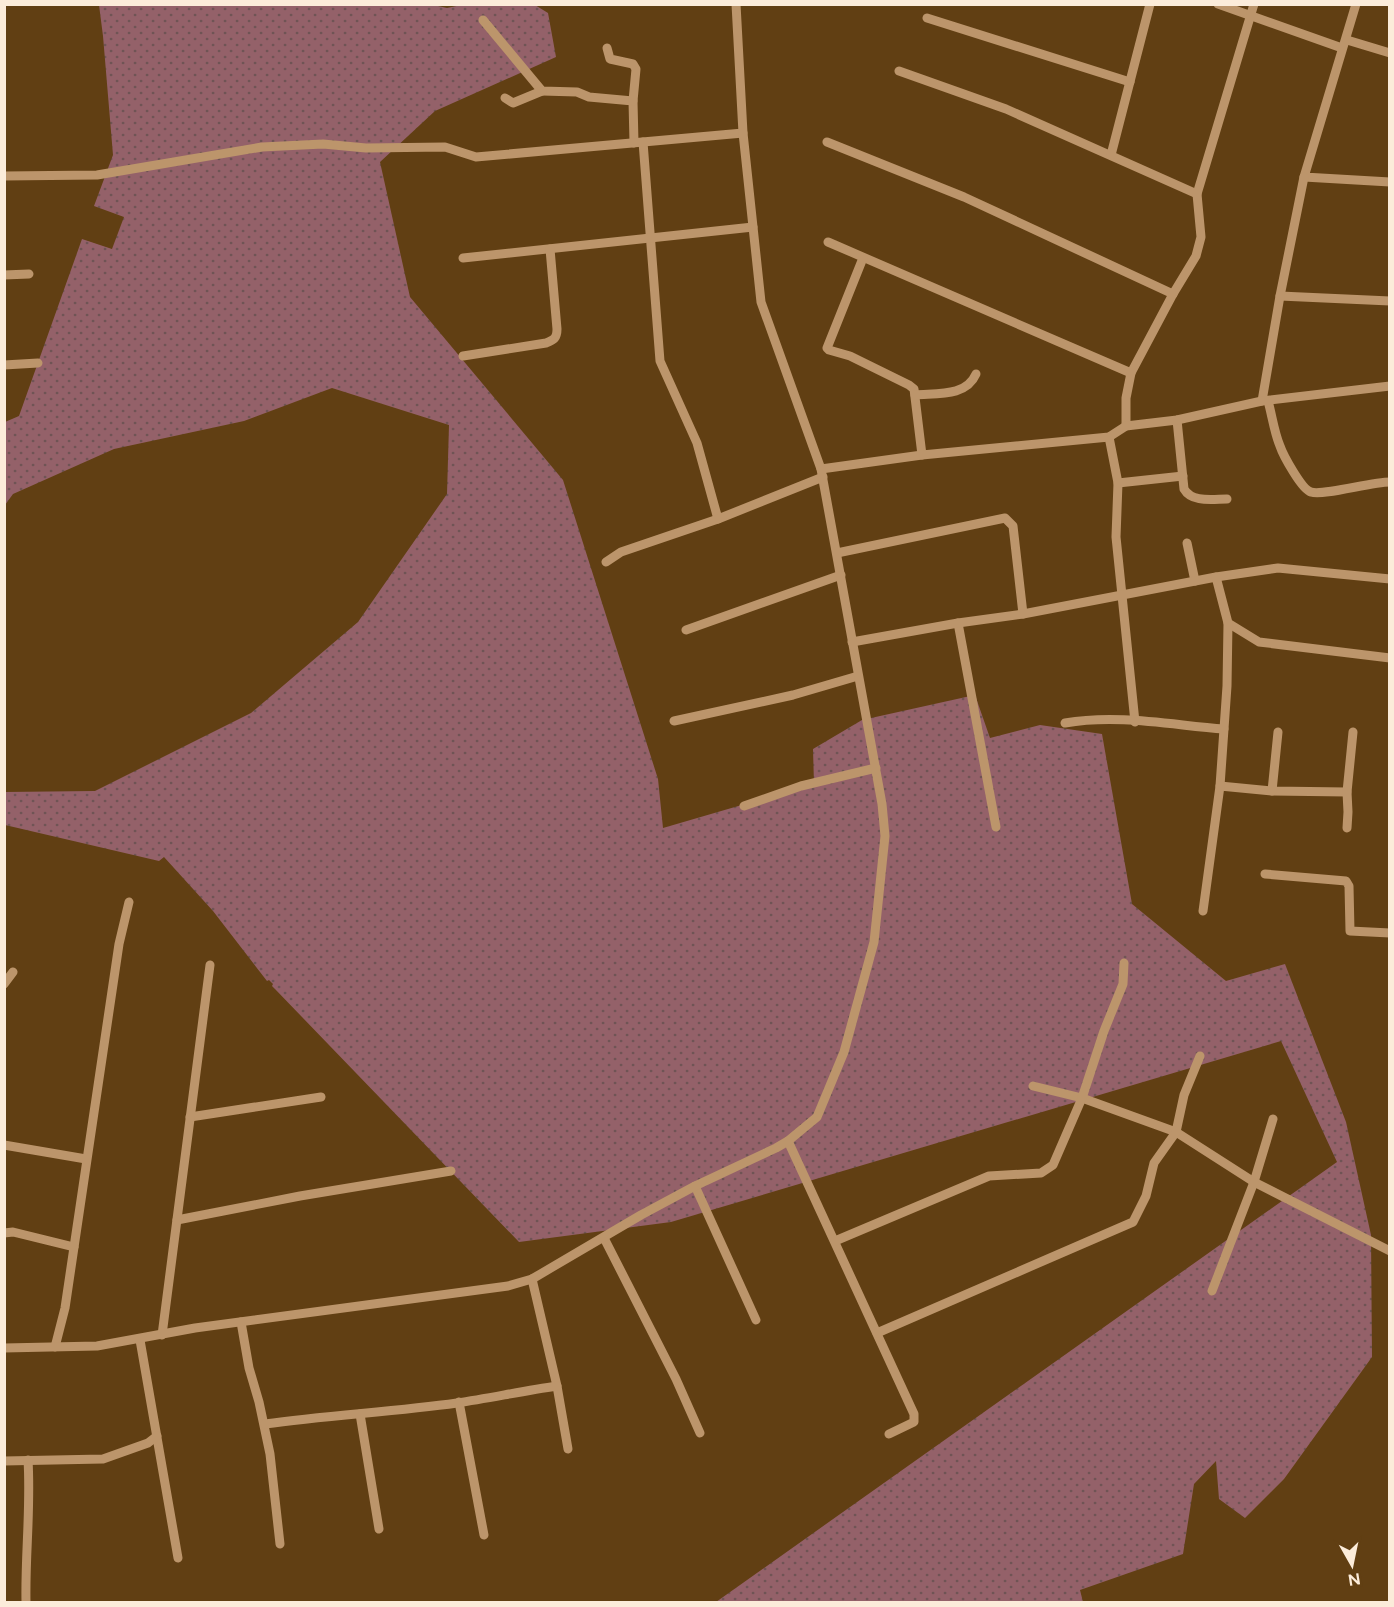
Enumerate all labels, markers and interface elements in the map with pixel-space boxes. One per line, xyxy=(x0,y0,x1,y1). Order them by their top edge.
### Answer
north arrow xyxy=(1322,1535,1382,1595)
text: N xyxy=(1347,1569,1362,1590)

